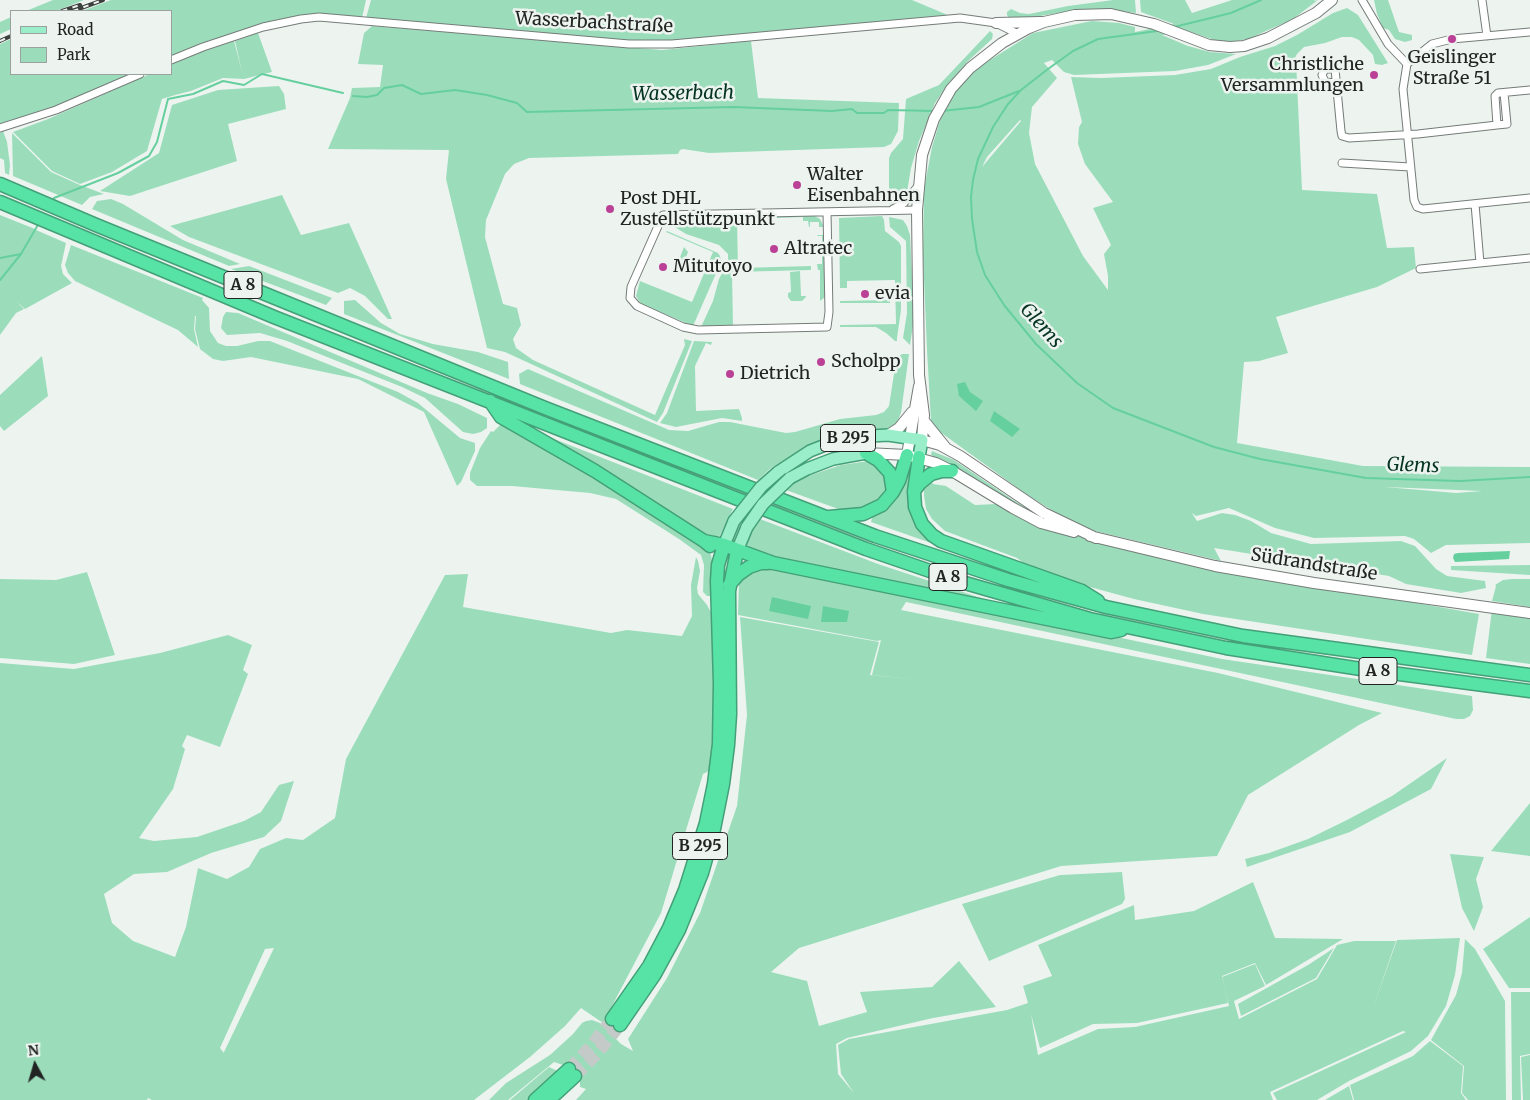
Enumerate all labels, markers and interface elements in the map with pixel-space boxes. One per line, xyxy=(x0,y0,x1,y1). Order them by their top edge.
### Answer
street label: Wasserbachstraße xyxy=(514,8,674,38)
legend xyxy=(10,10,172,75)
text: Road xyxy=(57,20,93,39)
marker: Geislinger Straße 51 xyxy=(1446,33,1458,45)
text: Park xyxy=(57,45,90,64)
place label: Geislinger Straße 51 xyxy=(1408,47,1496,90)
place label: Christliche Versammlungen xyxy=(1221,54,1364,96)
marker: Christliche Versammlungen xyxy=(1368,69,1380,81)
water label: Wasserbach xyxy=(632,82,734,106)
place label: Walter Eisenbahnen xyxy=(807,164,920,206)
marker: Walter Eisenbahnen xyxy=(791,179,803,191)
place label: Post DHL Zustellstützpunkt xyxy=(620,188,775,230)
marker: Post DHL Zustellstützpunkt xyxy=(604,203,616,215)
place label: Altratec xyxy=(784,238,852,260)
marker: Altratec xyxy=(768,243,780,255)
place label: Mitutoyo xyxy=(673,256,752,278)
marker: Mitutoyo xyxy=(657,261,669,273)
road number: A 8 xyxy=(224,272,262,298)
place label: evia xyxy=(875,283,910,305)
marker: evia xyxy=(859,288,871,300)
water label: Glems xyxy=(1015,299,1067,353)
place label: Scholpp xyxy=(831,351,901,373)
marker: Scholpp xyxy=(815,356,827,368)
place label: Dietrich xyxy=(740,363,810,385)
marker: Dietrich xyxy=(724,368,736,380)
road number: B 295 xyxy=(820,424,876,452)
water label: Glems xyxy=(1386,454,1440,478)
street label: Südrandstraße xyxy=(1249,544,1379,586)
road number: A 8 xyxy=(929,564,967,590)
road number: A 8 xyxy=(1359,658,1397,684)
road number: B 295 xyxy=(672,832,728,859)
north arrow xyxy=(10,1040,60,1090)
text: N xyxy=(27,1041,40,1060)

